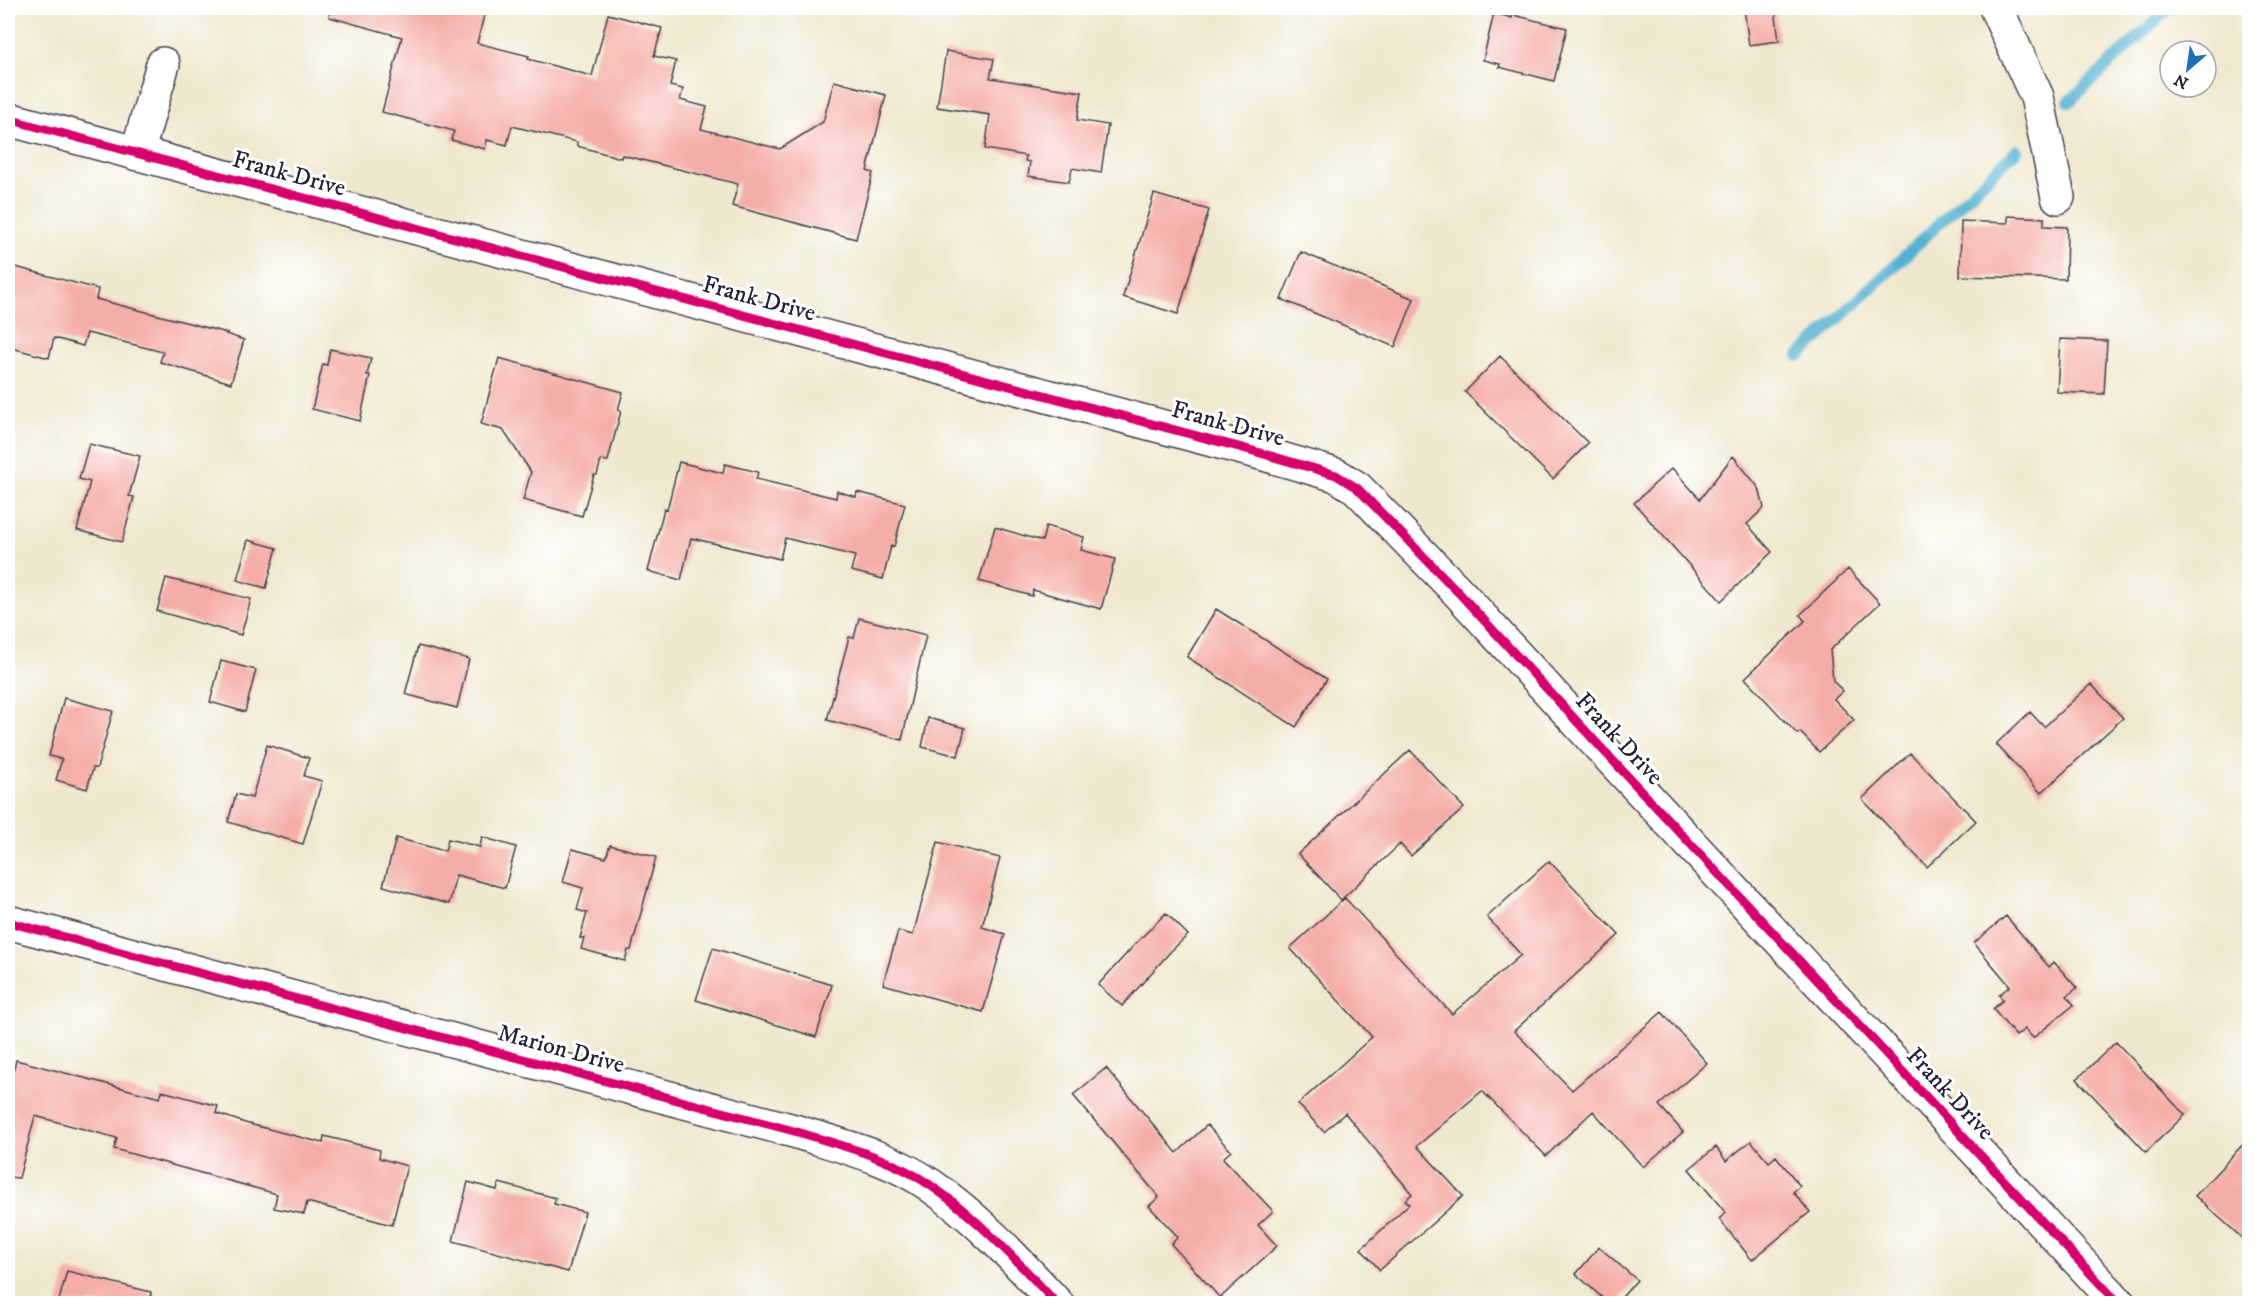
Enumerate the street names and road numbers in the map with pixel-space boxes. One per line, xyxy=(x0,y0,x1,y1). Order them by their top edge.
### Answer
street label: Frank Drive xyxy=(229,145,349,203)
street label: Frank Drive xyxy=(699,270,819,328)
street label: Frank Drive xyxy=(1168,395,1288,453)
street label: Frank Drive xyxy=(1569,686,1669,792)
street label: Marion Drive xyxy=(494,1018,628,1080)
street label: Frank Drive xyxy=(1900,1041,2000,1147)

